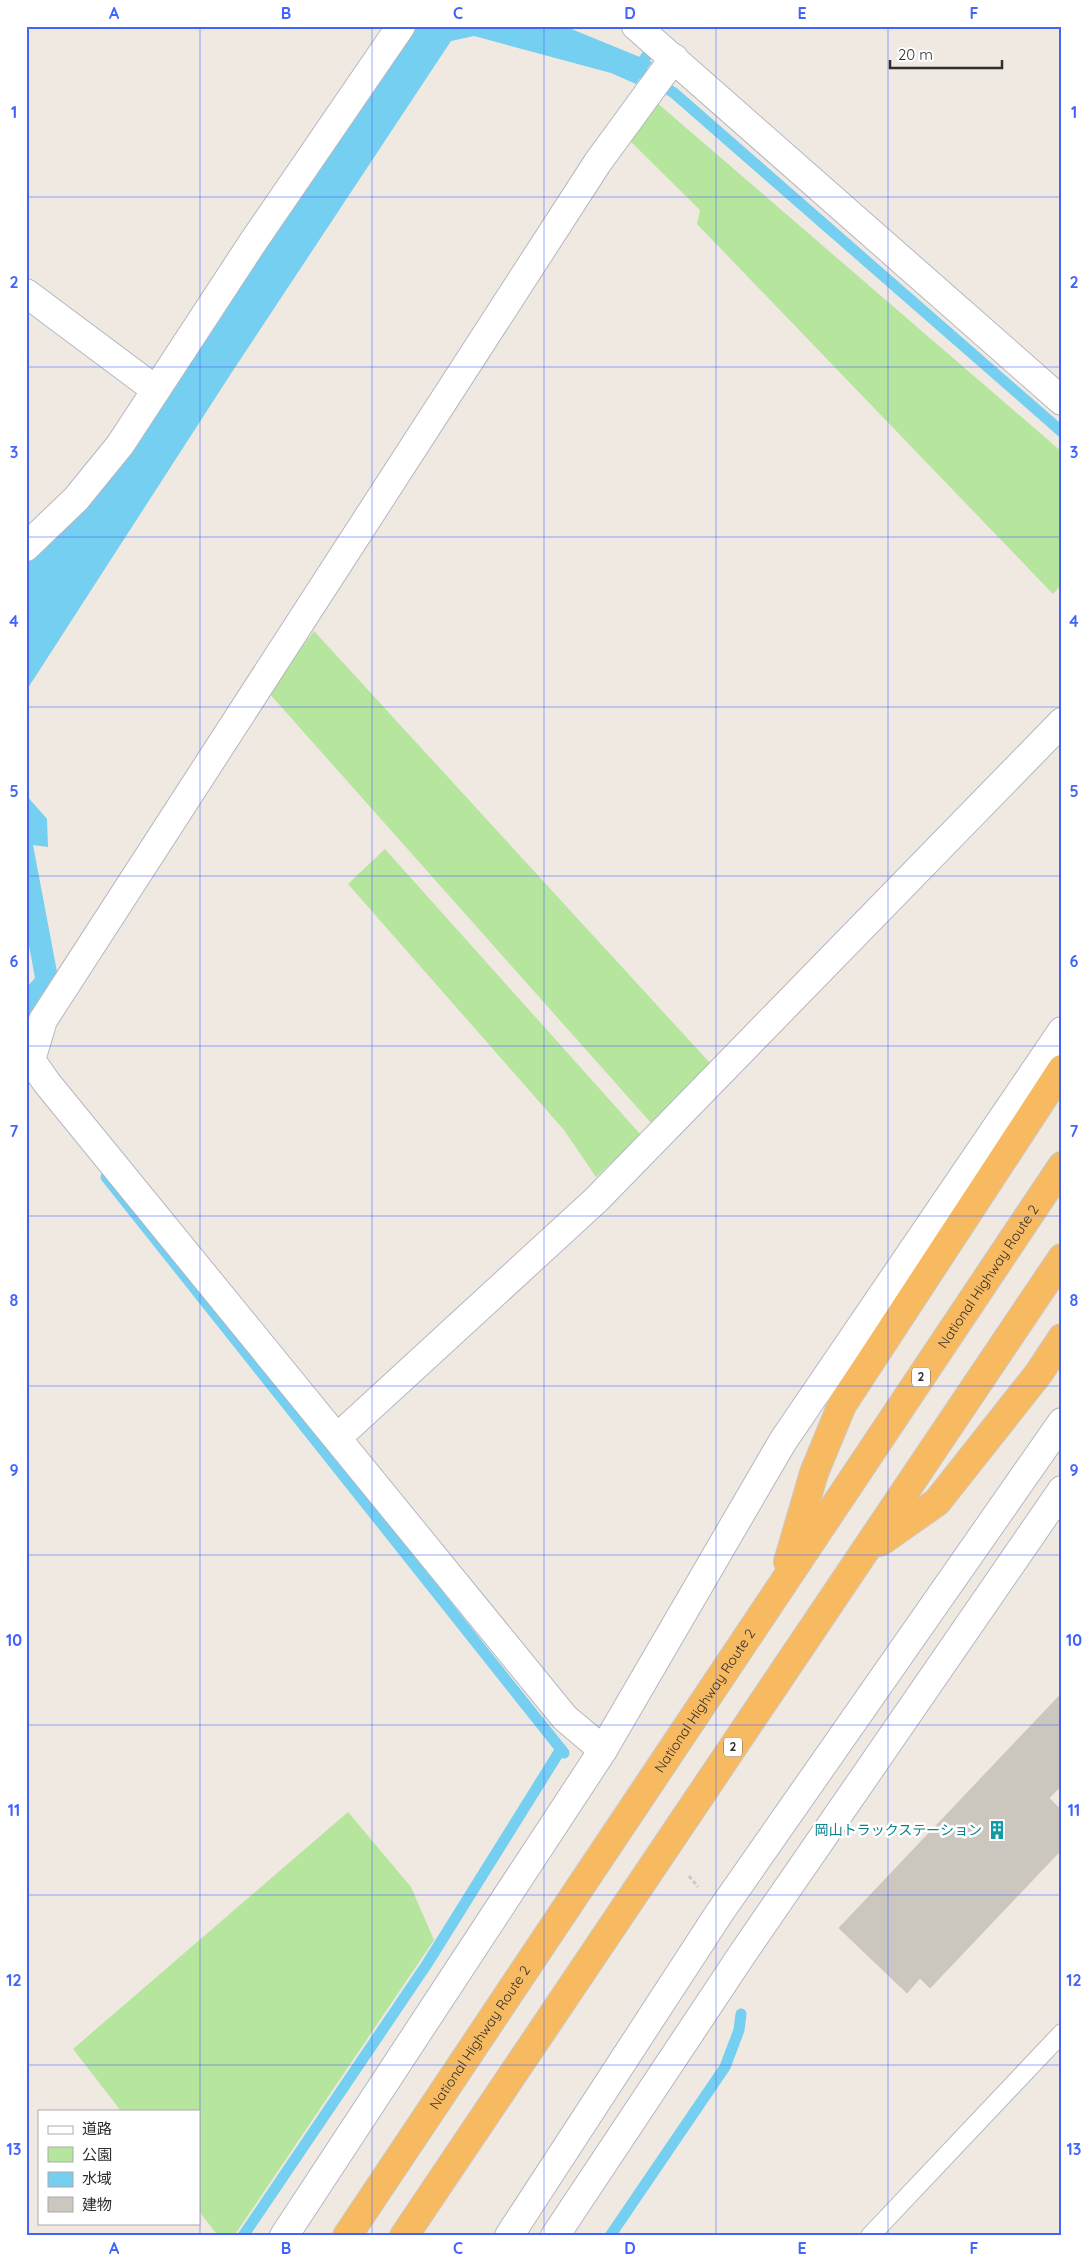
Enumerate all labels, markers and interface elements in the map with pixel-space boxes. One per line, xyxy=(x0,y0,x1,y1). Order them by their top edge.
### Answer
text: A xyxy=(109,3,120,23)
text: B xyxy=(281,3,291,23)
text: C xyxy=(453,3,463,23)
text: D xyxy=(624,3,636,23)
text: E xyxy=(797,3,807,23)
text: F xyxy=(970,3,979,23)
scale bar xyxy=(890,38,1003,70)
text: 20 m xyxy=(898,45,933,64)
text: 1 xyxy=(11,102,17,122)
text: 1 xyxy=(1071,102,1077,122)
text: 2 xyxy=(9,272,19,292)
text: 2 xyxy=(1069,272,1079,292)
text: 3 xyxy=(10,442,18,462)
text: 3 xyxy=(1070,442,1078,462)
text: 4 xyxy=(9,611,19,631)
text: 4 xyxy=(1069,611,1079,631)
text: 5 xyxy=(9,781,19,801)
text: 5 xyxy=(1069,781,1079,801)
text: 6 xyxy=(10,951,19,971)
text: 6 xyxy=(1070,951,1079,971)
text: 7 xyxy=(10,1121,19,1141)
text: 7 xyxy=(1070,1121,1079,1141)
street label: National Highway Route 2 xyxy=(934,1201,1043,1352)
text: 8 xyxy=(10,1290,19,1310)
text: 8 xyxy=(1070,1290,1079,1310)
road number: 2 xyxy=(912,1368,930,1386)
text: 9 xyxy=(9,1460,19,1480)
text: 9 xyxy=(1069,1460,1079,1480)
street label: National Highway Route 2 xyxy=(650,1626,758,1776)
text: 10 xyxy=(6,1630,22,1650)
text: 10 xyxy=(1066,1630,1082,1650)
road number: 2 xyxy=(724,1738,742,1756)
text: 11 xyxy=(8,1800,20,1820)
text: 11 xyxy=(1068,1800,1080,1820)
building icon: 岡山トラックステーション xyxy=(986,1819,1008,1841)
place label: 岡山トラックステーション xyxy=(815,1821,982,1839)
street label: National Highway Route 2 xyxy=(425,1962,534,2113)
text: 12 xyxy=(6,1970,22,1990)
text: 12 xyxy=(1066,1970,1082,1990)
legend xyxy=(38,2110,200,2224)
text: 道路 xyxy=(82,2119,112,2138)
text: 13 xyxy=(7,2139,21,2159)
text: 13 xyxy=(1067,2139,1081,2159)
text: 公園 xyxy=(82,2145,112,2164)
text: 水域 xyxy=(82,2169,112,2188)
text: 建物 xyxy=(82,2195,112,2214)
text: A xyxy=(109,2238,120,2258)
text: B xyxy=(281,2238,291,2258)
text: C xyxy=(453,2238,463,2258)
text: D xyxy=(624,2238,636,2258)
text: E xyxy=(797,2238,807,2258)
text: F xyxy=(970,2238,979,2258)

